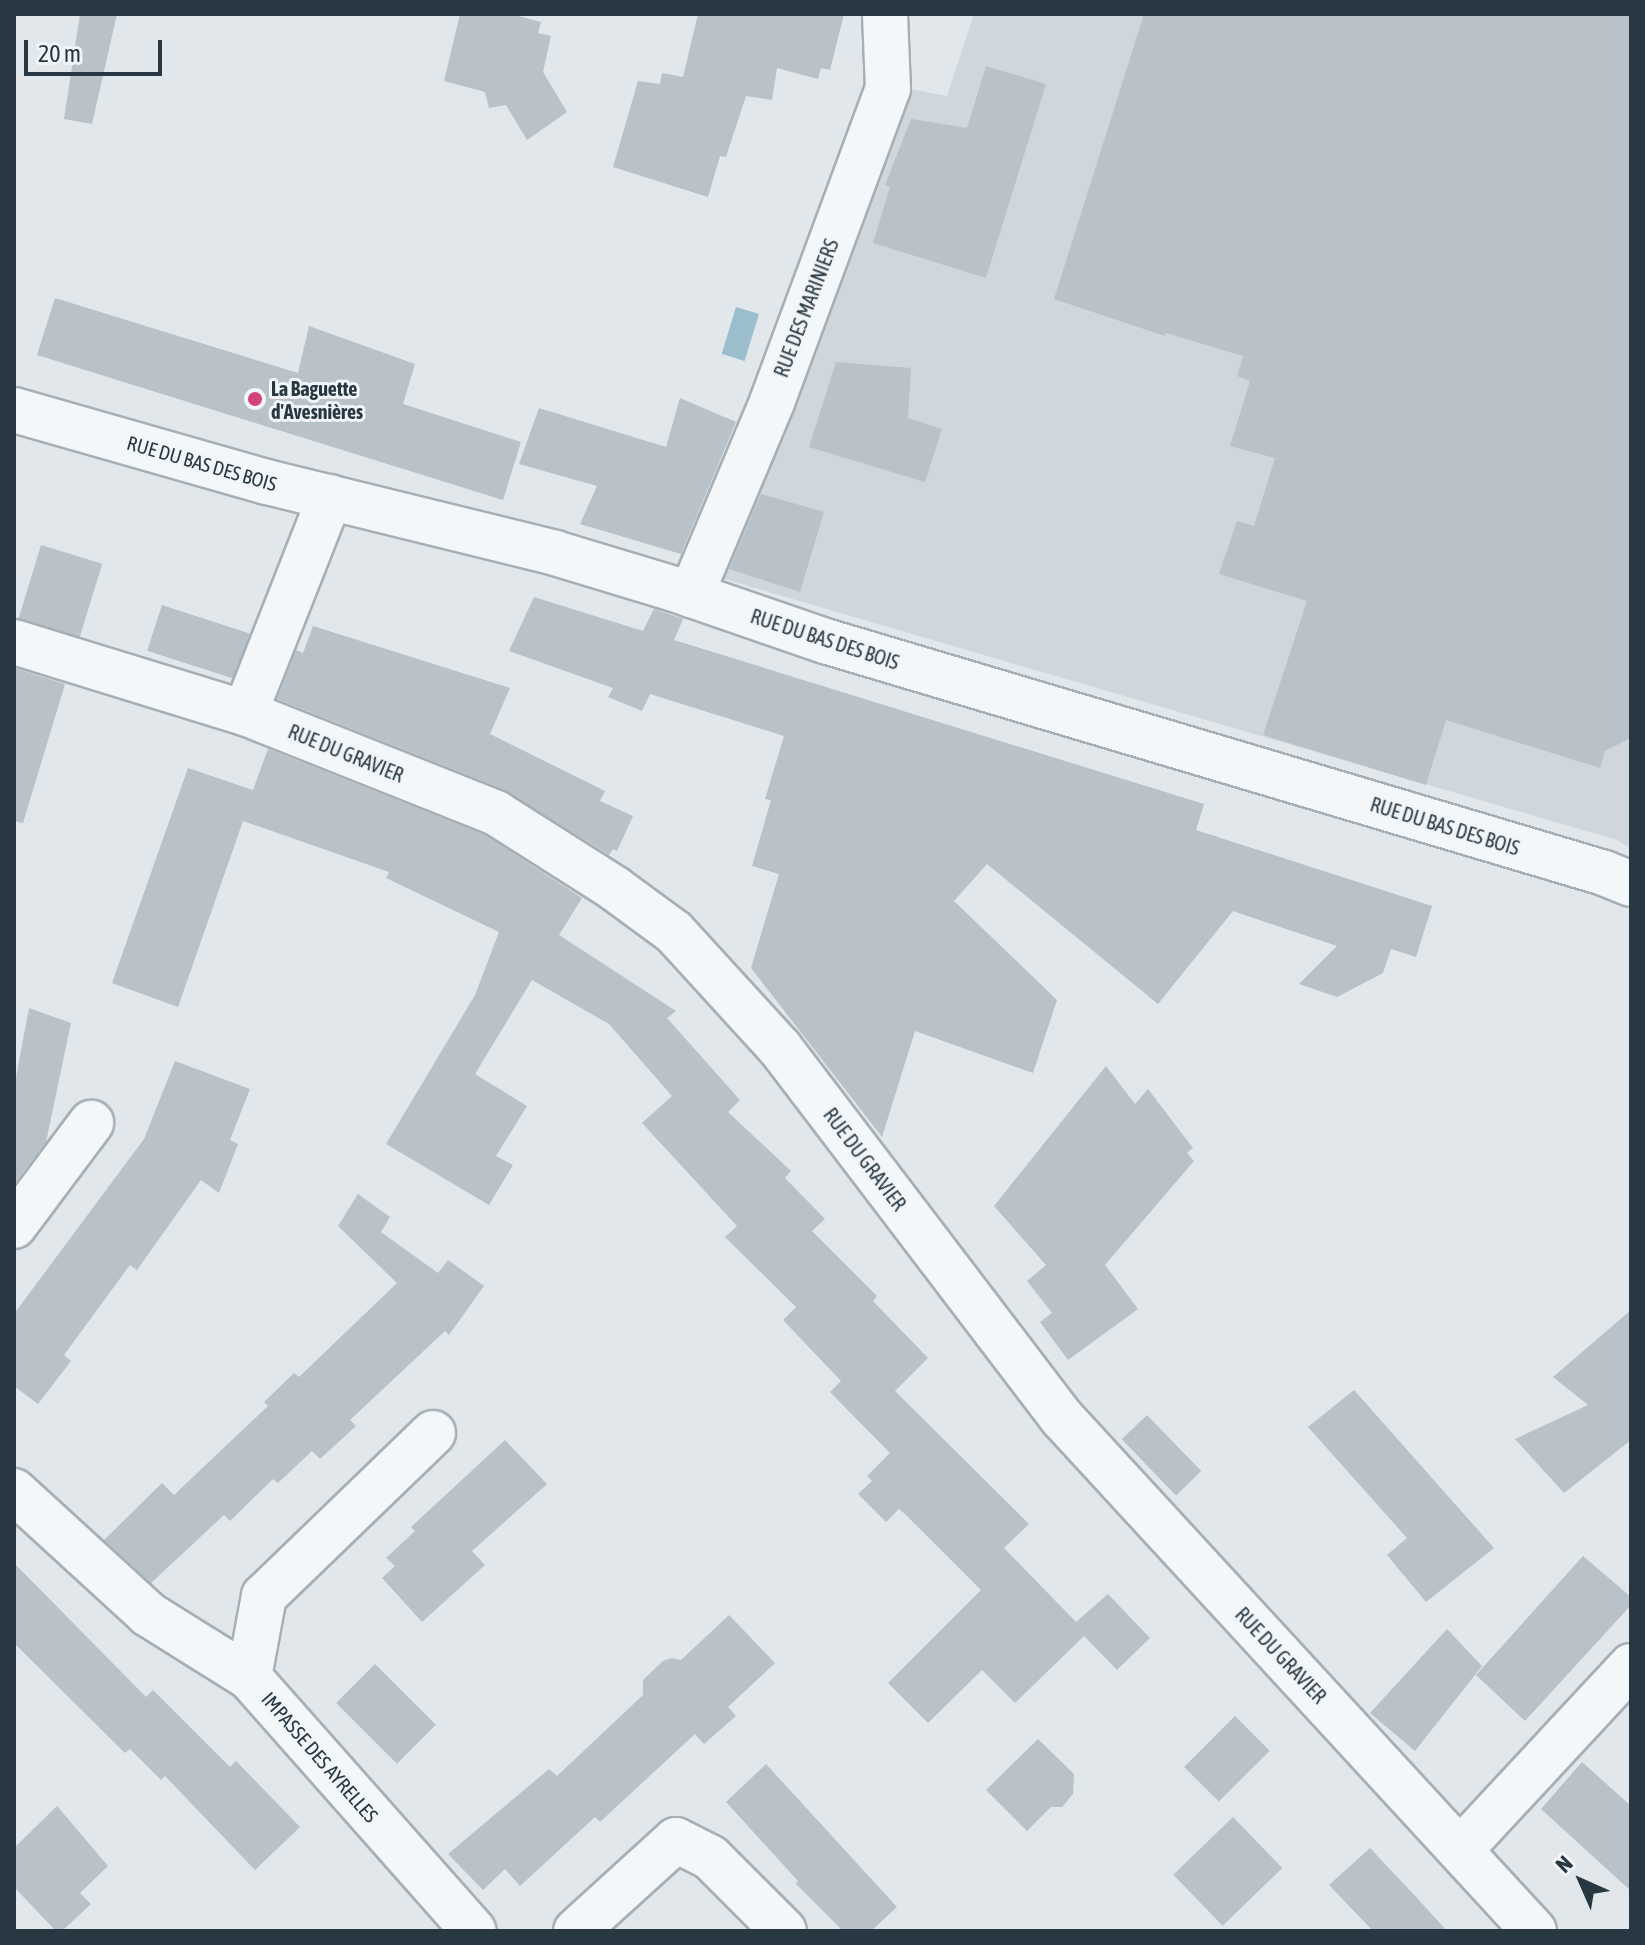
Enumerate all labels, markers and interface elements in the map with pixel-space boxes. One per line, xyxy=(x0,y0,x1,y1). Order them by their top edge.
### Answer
scale bar xyxy=(28,24,166,74)
text: 20 m xyxy=(38,40,81,67)
street label: RUE DES MARINIERS xyxy=(769,236,843,380)
place label: La Baguette d'Avesnières xyxy=(271,376,363,423)
marker: La Baguette d'Avesnières xyxy=(246,390,264,408)
street label: RUE DU BAS DES BOIS xyxy=(124,430,280,496)
street label: RUE DU BAS DES BOIS xyxy=(748,604,902,674)
street label: RUE DU GRAVIER xyxy=(285,719,407,787)
street label: RUE DU BAS DES BOIS xyxy=(1368,792,1522,860)
street label: RUE DU GRAVIER xyxy=(819,1103,911,1215)
street label: RUE DU GRAVIER xyxy=(1231,1602,1331,1708)
street label: IMPASSE DES AYRELLES xyxy=(257,1687,383,1827)
north arrow xyxy=(1541,1841,1621,1921)
text: N xyxy=(1550,1850,1578,1878)

